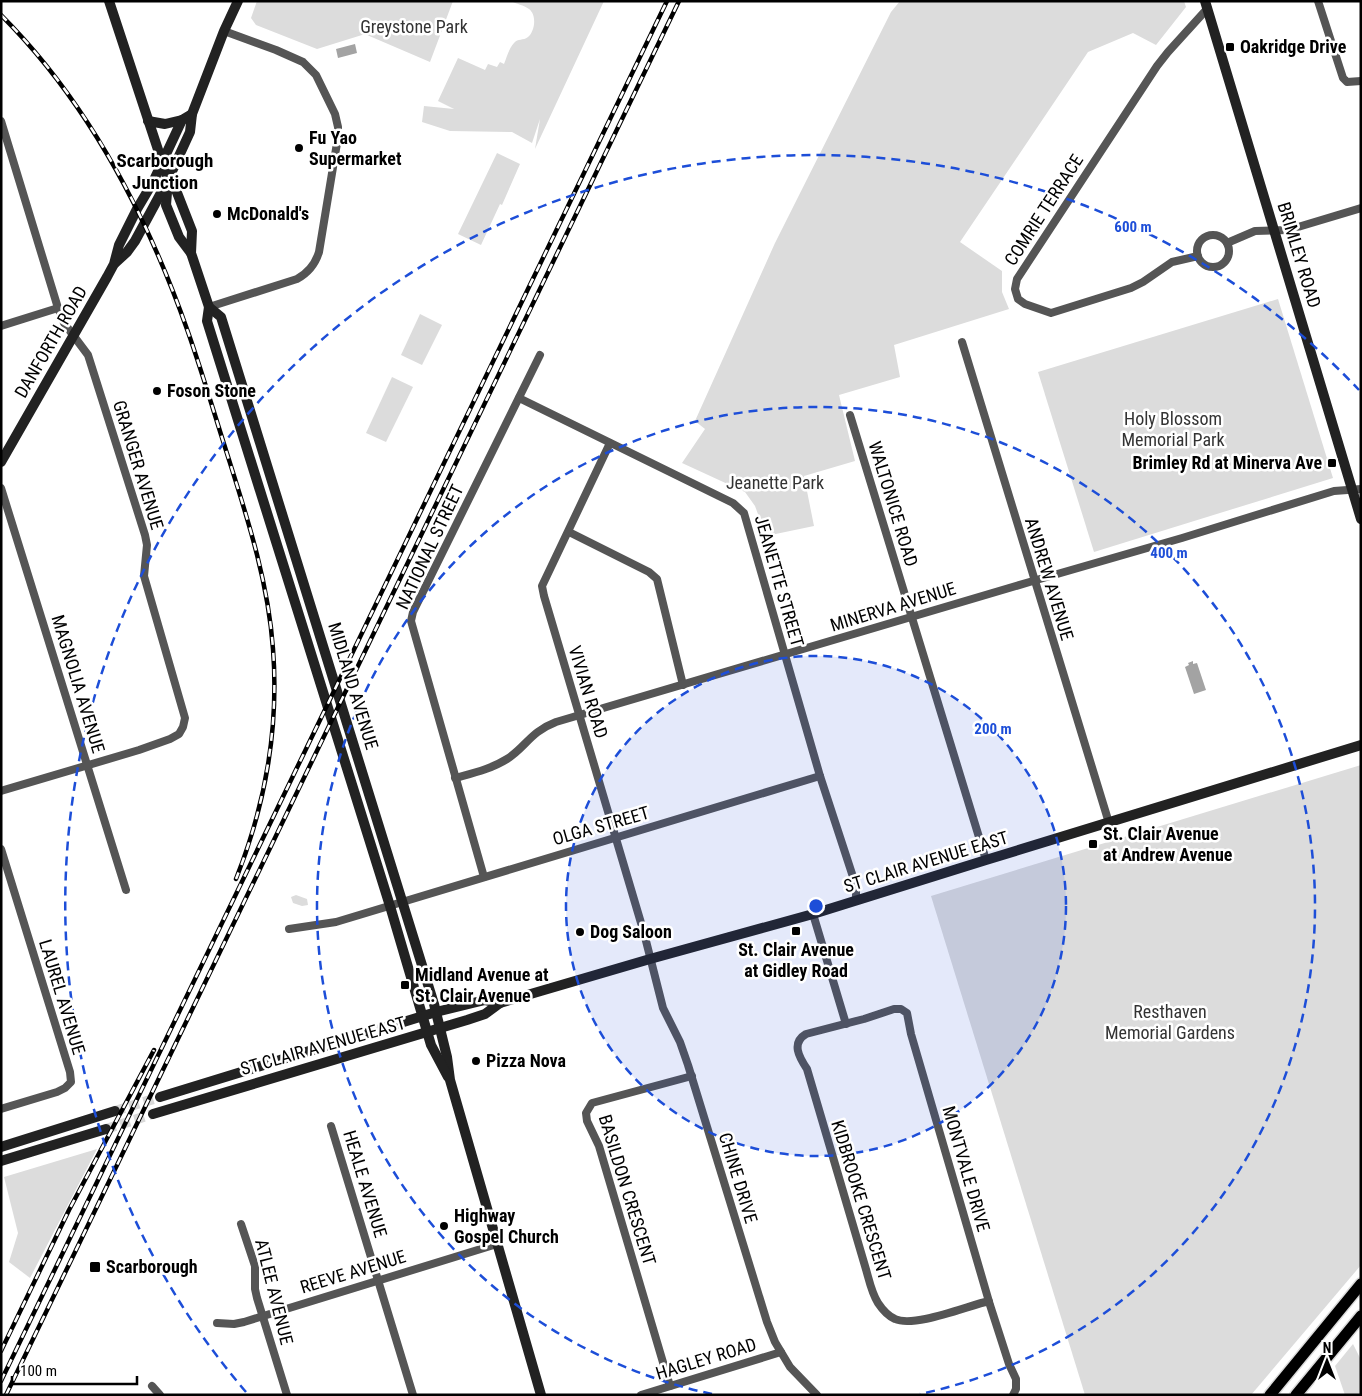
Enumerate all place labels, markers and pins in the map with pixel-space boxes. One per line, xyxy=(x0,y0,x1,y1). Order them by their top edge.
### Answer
place label: Oakridge Drive xyxy=(1240,36,1347,57)
marker: Oakridge Drive xyxy=(1224,41,1236,53)
place label: Fu Yao Supermarket xyxy=(309,127,402,169)
marker: Fu Yao Supermarket xyxy=(293,142,305,154)
place label: McDonald's xyxy=(227,203,309,224)
marker: McDonald's xyxy=(211,208,223,220)
place label: Foson Stone xyxy=(167,380,256,401)
marker: Foson Stone xyxy=(151,385,163,397)
place label: Brimley Rd at Minerva Ave xyxy=(1132,452,1322,473)
marker: Brimley Rd at Minerva Ave xyxy=(1326,457,1338,469)
place label: St. Clair Avenue at Andrew Avenue xyxy=(1103,823,1233,865)
marker: St. Clair Avenue at Andrew Avenue xyxy=(1087,838,1099,850)
centre of rings xyxy=(807,897,825,915)
place label: Dog Saloon xyxy=(590,921,672,942)
marker: St. Clair Avenue at Gidley Road xyxy=(790,925,802,937)
marker: Dog Saloon xyxy=(574,926,586,938)
place label: St. Clair Avenue at Gidley Road xyxy=(738,939,854,981)
place label: Midland Avenue at St. Clair Avenue xyxy=(415,964,549,1006)
marker: Midland Avenue at St. Clair Avenue xyxy=(399,979,411,991)
place label: Pizza Nova xyxy=(486,1050,566,1071)
marker: Pizza Nova xyxy=(470,1055,482,1067)
place label: Highway Gospel Church xyxy=(454,1205,559,1247)
marker: Highway Gospel Church xyxy=(438,1220,450,1232)
place label: Scarborough xyxy=(106,1256,198,1277)
marker: Scarborough xyxy=(88,1260,102,1274)

